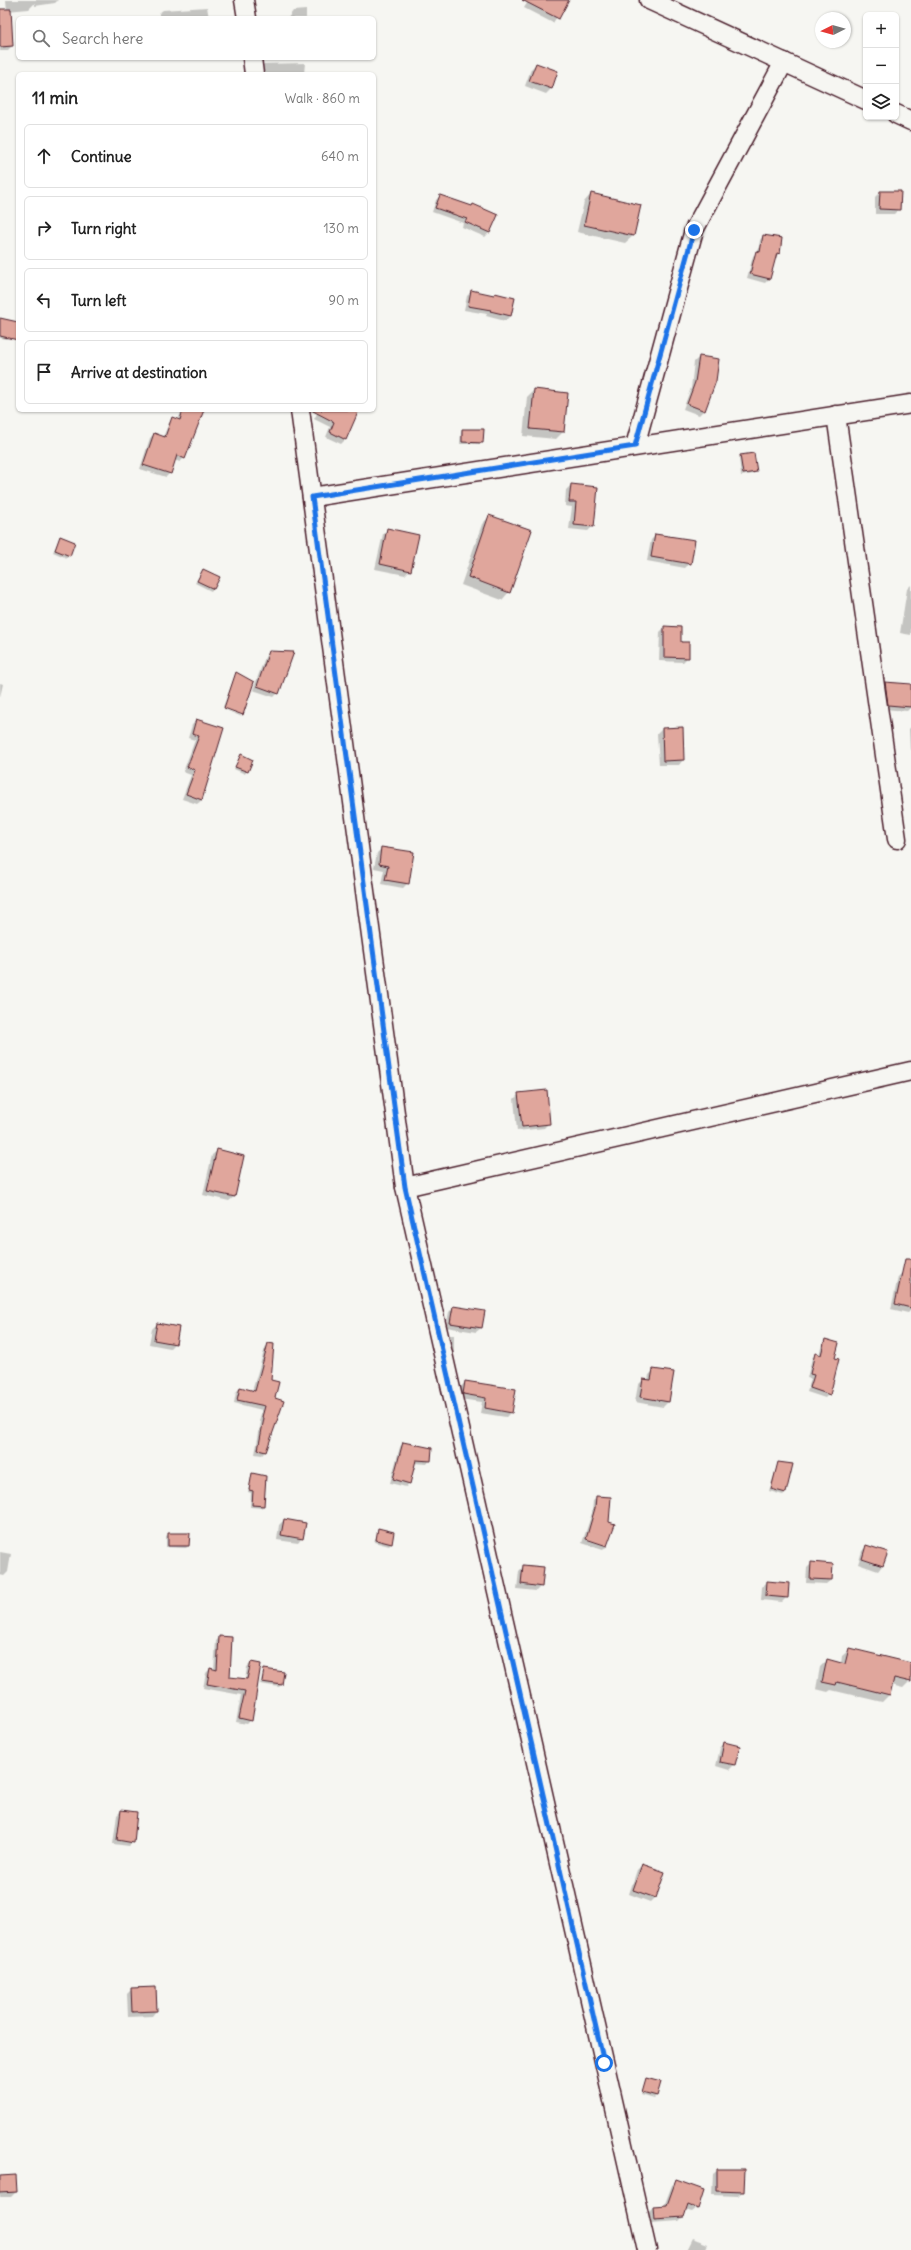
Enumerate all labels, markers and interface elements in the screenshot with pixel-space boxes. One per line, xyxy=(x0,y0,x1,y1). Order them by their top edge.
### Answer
north arrow xyxy=(815,12,851,48)
map controls xyxy=(863,12,899,120)
button: + xyxy=(863,12,899,48)
search box xyxy=(16,16,376,60)
icon: search xyxy=(30,27,52,49)
text: Search here xyxy=(62,29,143,48)
button: − xyxy=(863,48,899,84)
button: layers xyxy=(863,84,899,120)
text: 11 min xyxy=(32,87,78,109)
text: Walk · 860 m xyxy=(285,90,360,107)
icon: ahead xyxy=(33,145,55,167)
text: Continue xyxy=(71,147,132,166)
text: 640 m xyxy=(321,148,359,165)
icon: right xyxy=(33,217,55,239)
text: Turn right xyxy=(71,219,136,238)
text: 130 m xyxy=(323,220,359,237)
route end xyxy=(685,221,703,239)
icon: left xyxy=(33,289,55,311)
text: Turn left xyxy=(71,291,126,310)
text: 90 m xyxy=(328,292,359,309)
icon: arrive xyxy=(33,361,55,383)
text: Arrive at destination xyxy=(71,363,207,382)
route start xyxy=(595,2054,613,2072)

